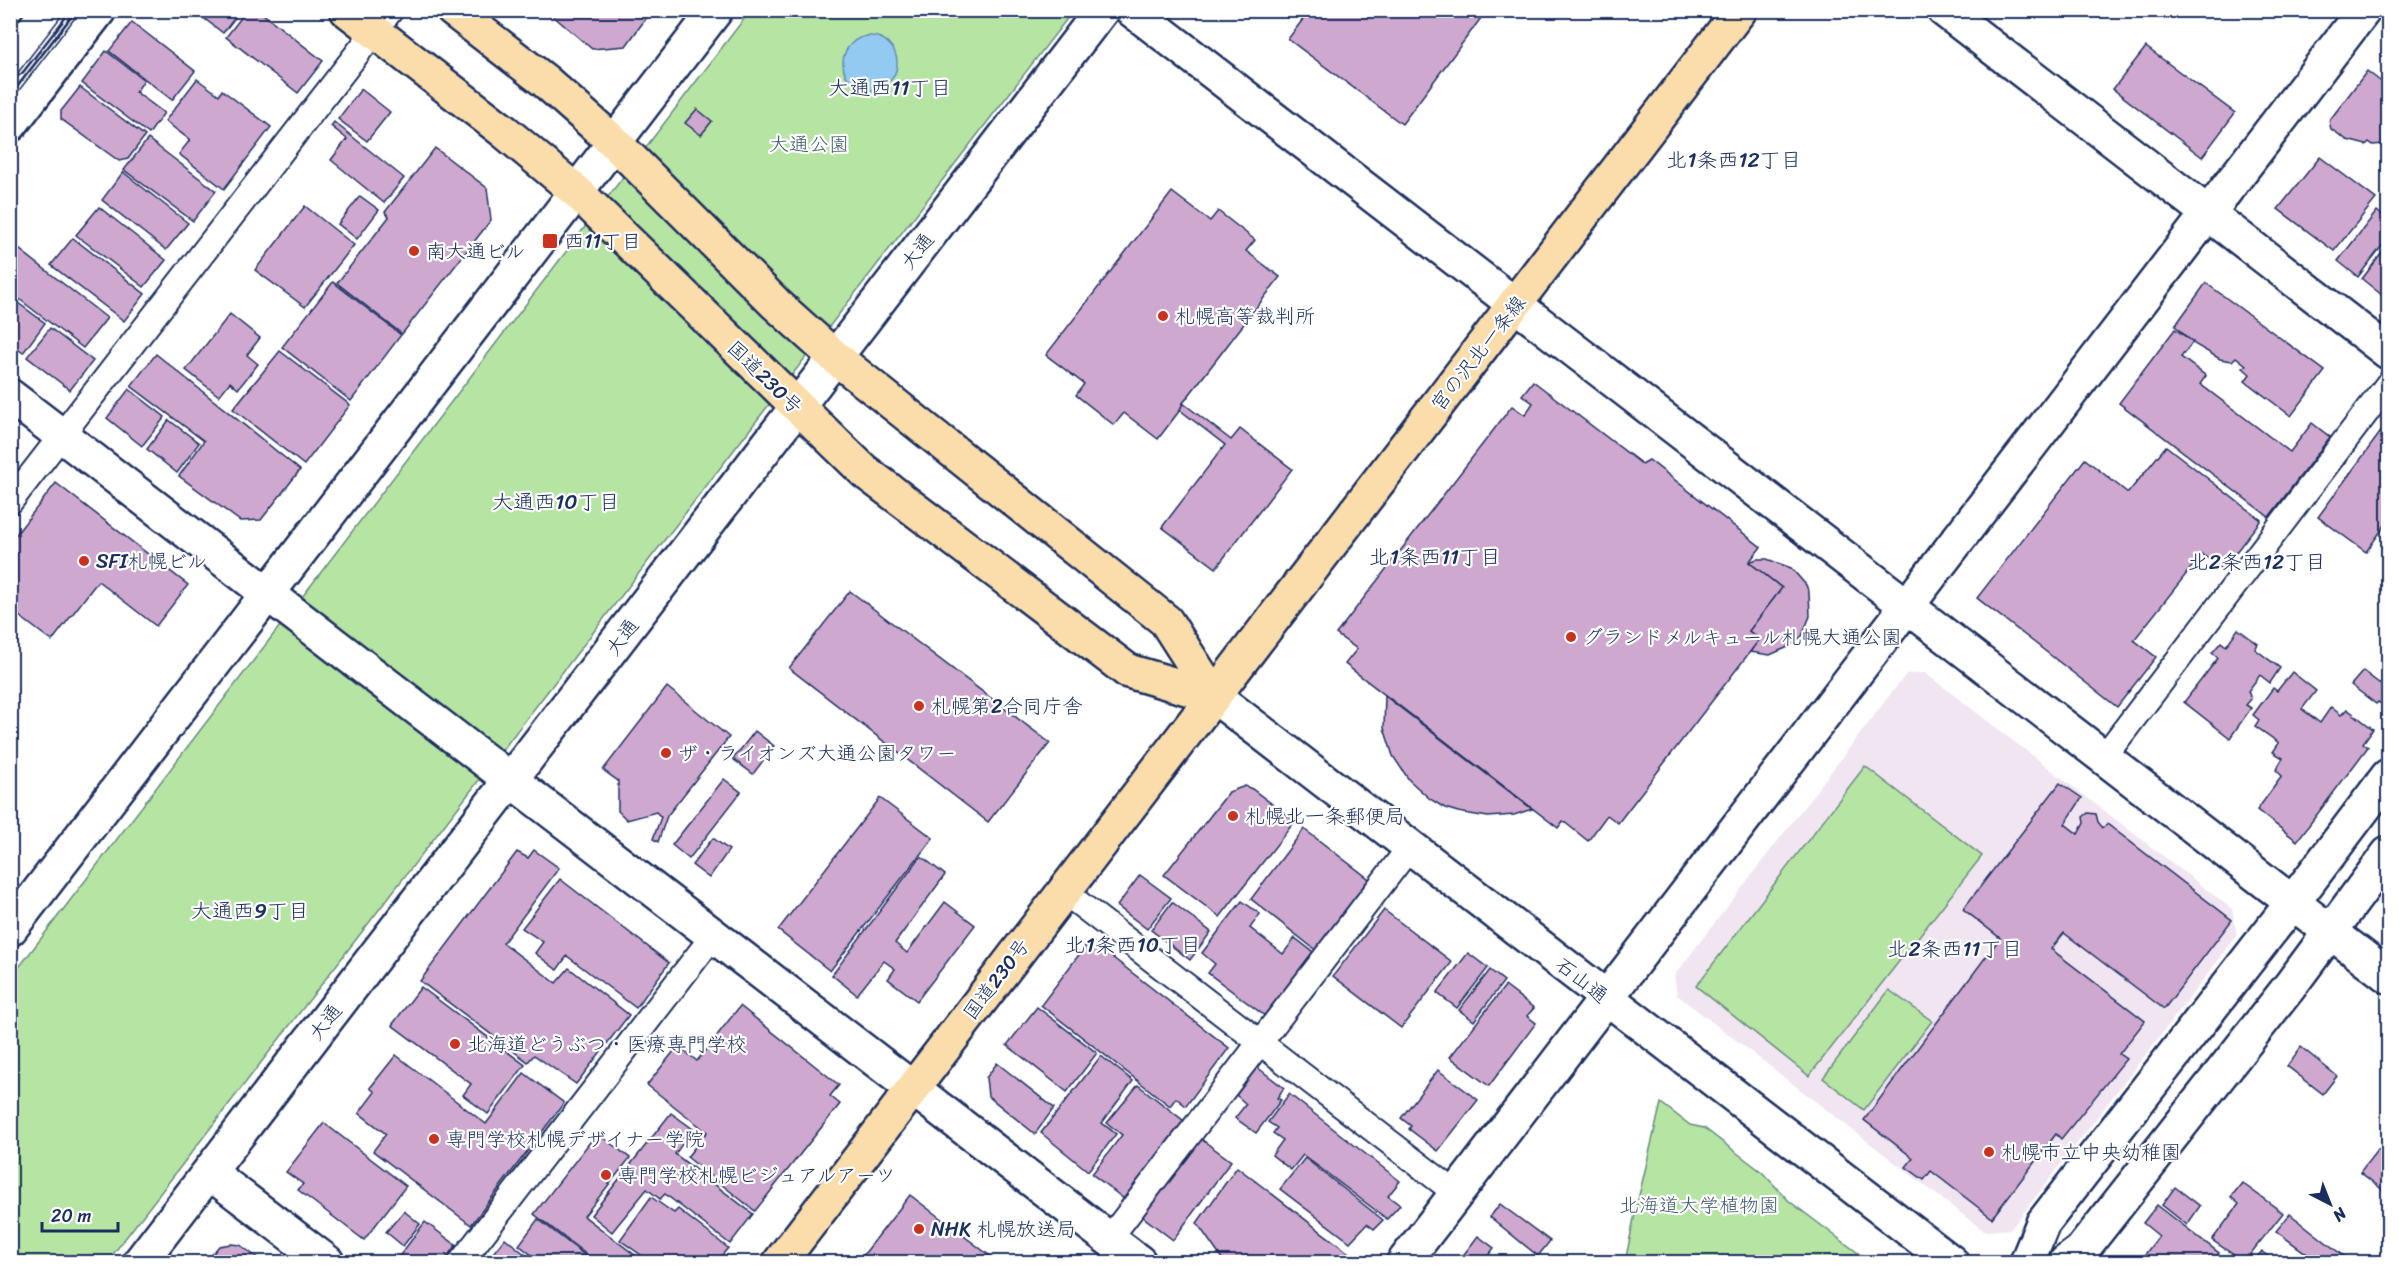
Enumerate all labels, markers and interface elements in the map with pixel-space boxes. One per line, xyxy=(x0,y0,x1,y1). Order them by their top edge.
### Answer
district label: 大通西11丁目 xyxy=(828,69,952,107)
park label: 大通公園 xyxy=(769,127,849,162)
district label: 北1条西12丁目 xyxy=(1666,141,1802,179)
place label: 西11丁目 xyxy=(564,224,641,259)
street label: 大通 xyxy=(891,225,943,278)
marker: 西11丁目 xyxy=(541,232,559,250)
place label: 南大通ビル xyxy=(426,234,526,269)
marker: 南大通ビル xyxy=(407,244,421,258)
street label: 宮の沢北一条線 xyxy=(1422,287,1535,419)
place label: 札幌高等裁判所 xyxy=(1175,299,1315,334)
marker: 札幌高等裁判所 xyxy=(1156,309,1170,323)
street label: 国道230号 xyxy=(718,332,811,423)
district label: 大通西10丁目 xyxy=(492,483,620,521)
district label: 北1条西11丁目 xyxy=(1369,538,1501,576)
district label: 北2条西12丁目 xyxy=(2188,543,2326,581)
place label: SFI札幌ビル xyxy=(96,544,207,579)
marker: SFI札幌ビル xyxy=(77,554,91,568)
street label: 大通 xyxy=(596,611,648,664)
place label: グランドメルキュール札幌大通公園 xyxy=(1583,620,1901,655)
marker: グランドメルキュール札幌大通公園 xyxy=(1564,630,1578,644)
place label: 札幌第2合同庁舎 xyxy=(931,689,1083,724)
marker: 札幌第2合同庁舎 xyxy=(912,699,926,713)
place label: ザ・ライオンズ大通公園タワー xyxy=(678,736,956,771)
marker: ザ・ライオンズ大通公園タワー xyxy=(659,746,673,760)
place label: 札幌北一条郵便局 xyxy=(1245,799,1405,834)
marker: 札幌北一条郵便局 xyxy=(1226,809,1240,823)
district label: 大通西9丁目 xyxy=(191,892,309,930)
district label: 北1条西10丁目 xyxy=(1065,926,1201,964)
district label: 北2条西11丁目 xyxy=(1887,930,2023,968)
street label: 国道230号 xyxy=(954,931,1039,1028)
street label: 石山通 xyxy=(1547,948,1616,1013)
street label: 大通 xyxy=(299,996,351,1049)
place label: 北海道どうぶつ・医療専門学校 xyxy=(467,1027,747,1062)
marker: 北海道どうぶつ・医療専門学校 xyxy=(448,1037,462,1051)
place label: 専門学校札幌デザイナー学院 xyxy=(446,1122,704,1157)
marker: 専門学校札幌デザイナー学院 xyxy=(427,1132,441,1146)
place label: 札幌市立中央幼稚園 xyxy=(2001,1135,2181,1170)
marker: 札幌市立中央幼稚園 xyxy=(1982,1145,1996,1159)
place label: 専門学校札幌ビジュアルアーツ xyxy=(618,1158,896,1193)
marker: 専門学校札幌ビジュアルアーツ xyxy=(599,1168,613,1182)
north arrow xyxy=(2300,1174,2360,1234)
park label: 北海道大学植物園 xyxy=(1619,1188,1779,1223)
scale bar xyxy=(42,1195,118,1233)
text: 20 m xyxy=(51,1200,91,1232)
text: N xyxy=(2325,1200,2354,1230)
place label: NHK 札幌放送局 xyxy=(931,1212,1076,1247)
marker: NHK 札幌放送局 xyxy=(912,1222,926,1236)

